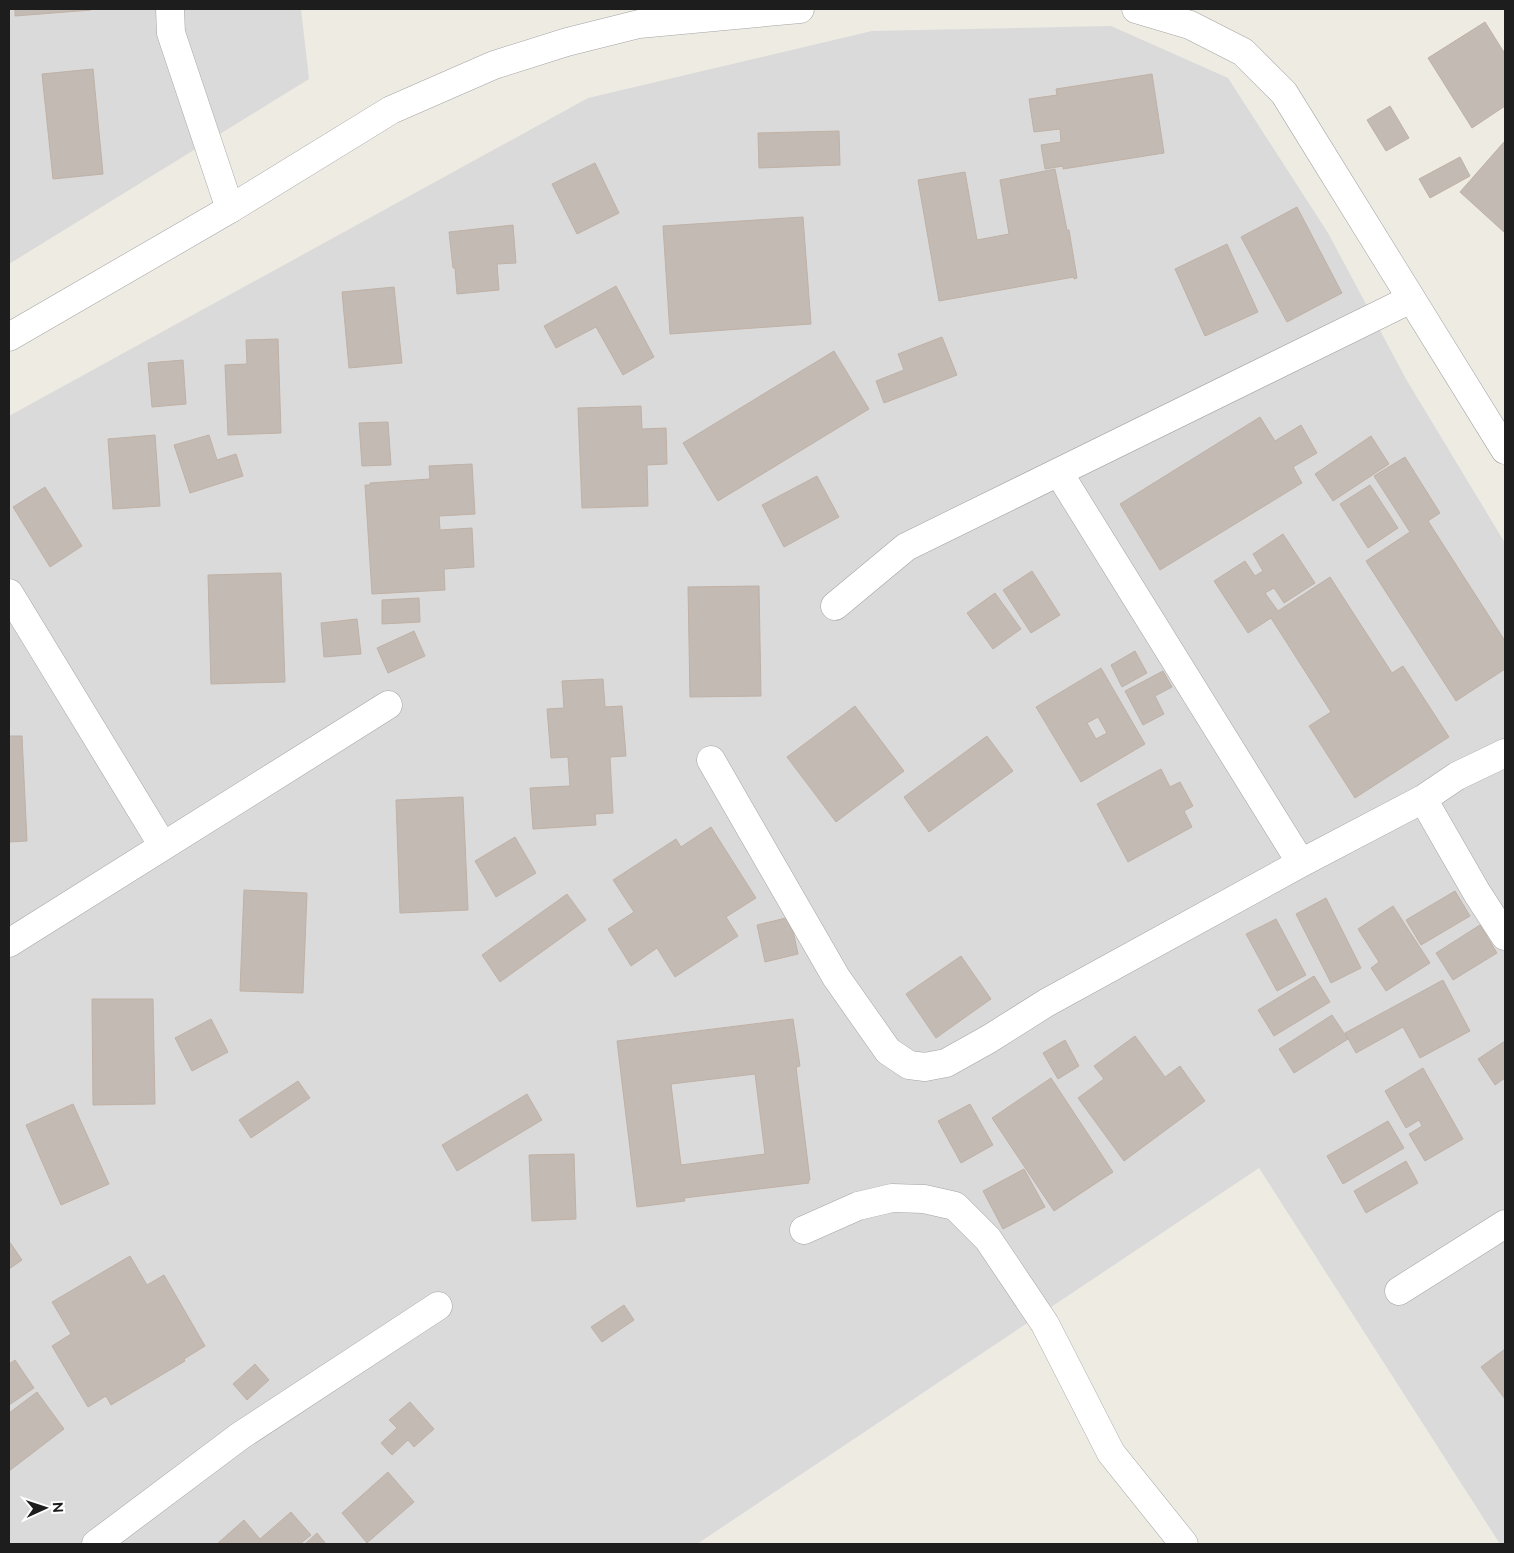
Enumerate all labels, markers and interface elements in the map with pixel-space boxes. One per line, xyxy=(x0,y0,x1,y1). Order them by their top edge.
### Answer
north arrow xyxy=(20,1483,70,1533)
text: N xyxy=(50,1502,66,1513)

